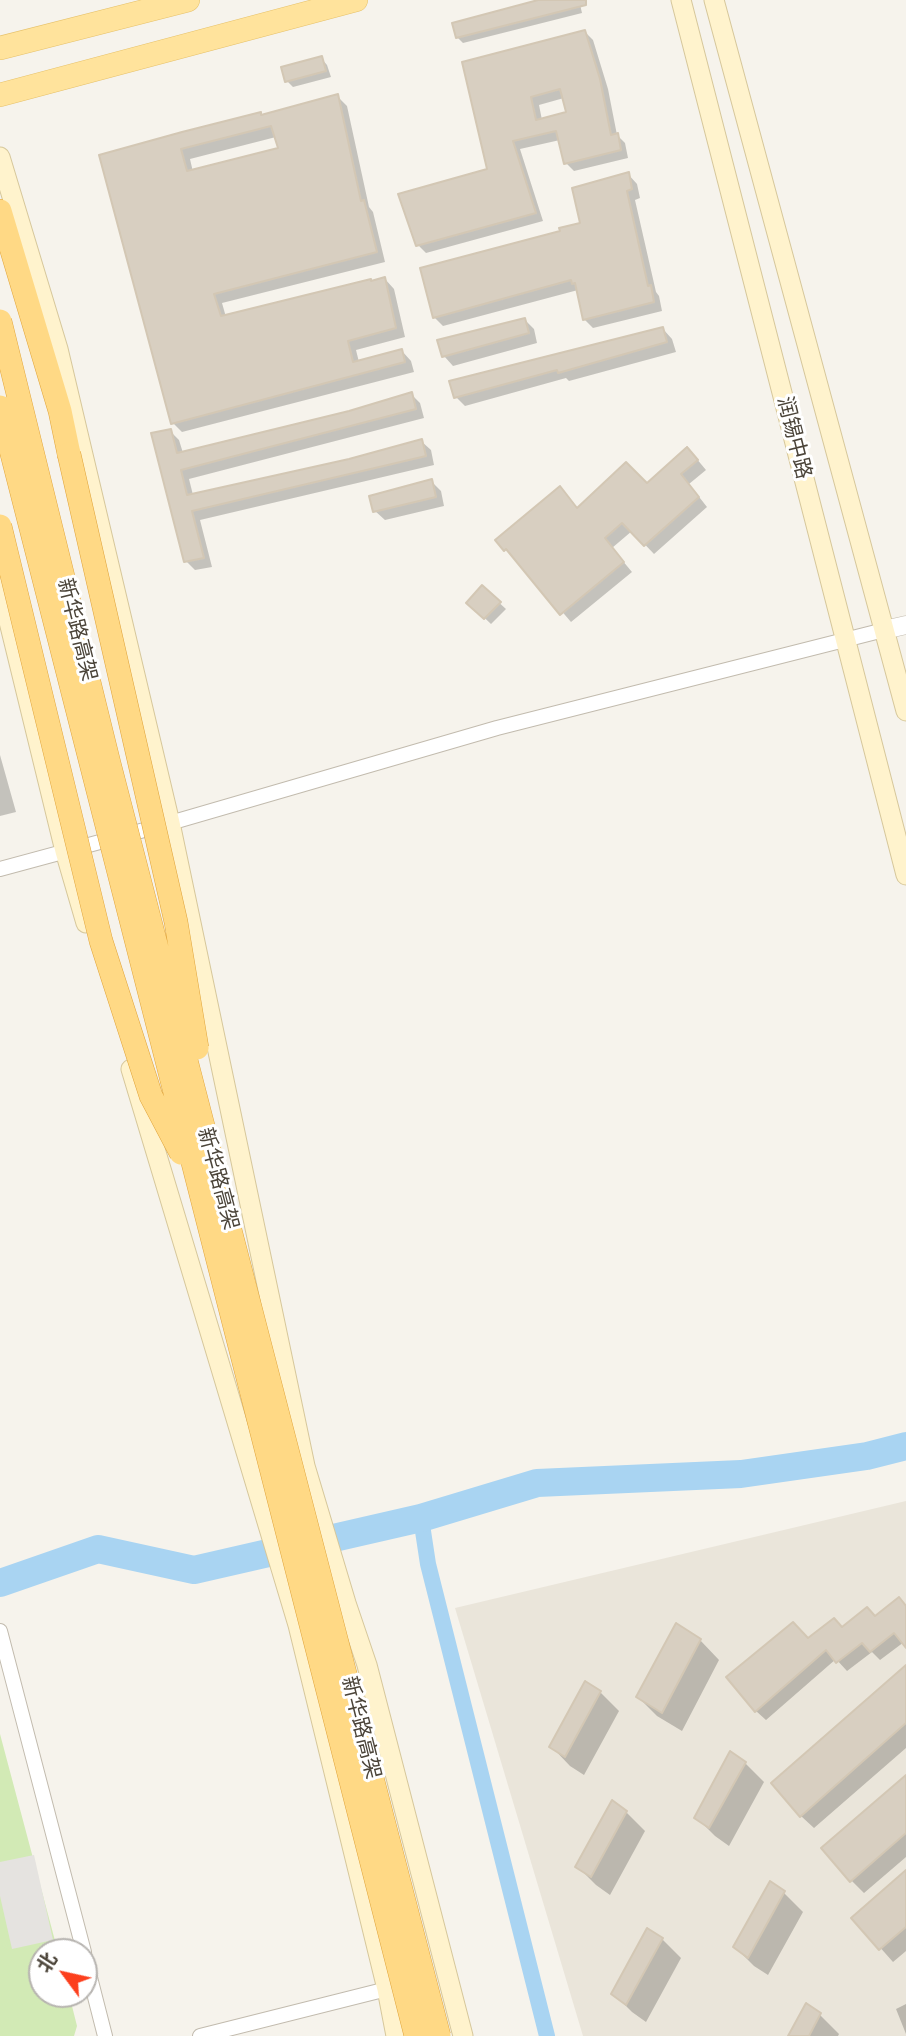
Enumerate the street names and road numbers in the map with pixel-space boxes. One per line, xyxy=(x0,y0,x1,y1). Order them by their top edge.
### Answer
street label: 润锡中路 xyxy=(771,394,815,482)
street label: 新华路高架 xyxy=(51,576,101,684)
street label: 新华路高架 xyxy=(191,1125,243,1233)
street label: 新华路高架 xyxy=(335,1674,385,1782)

